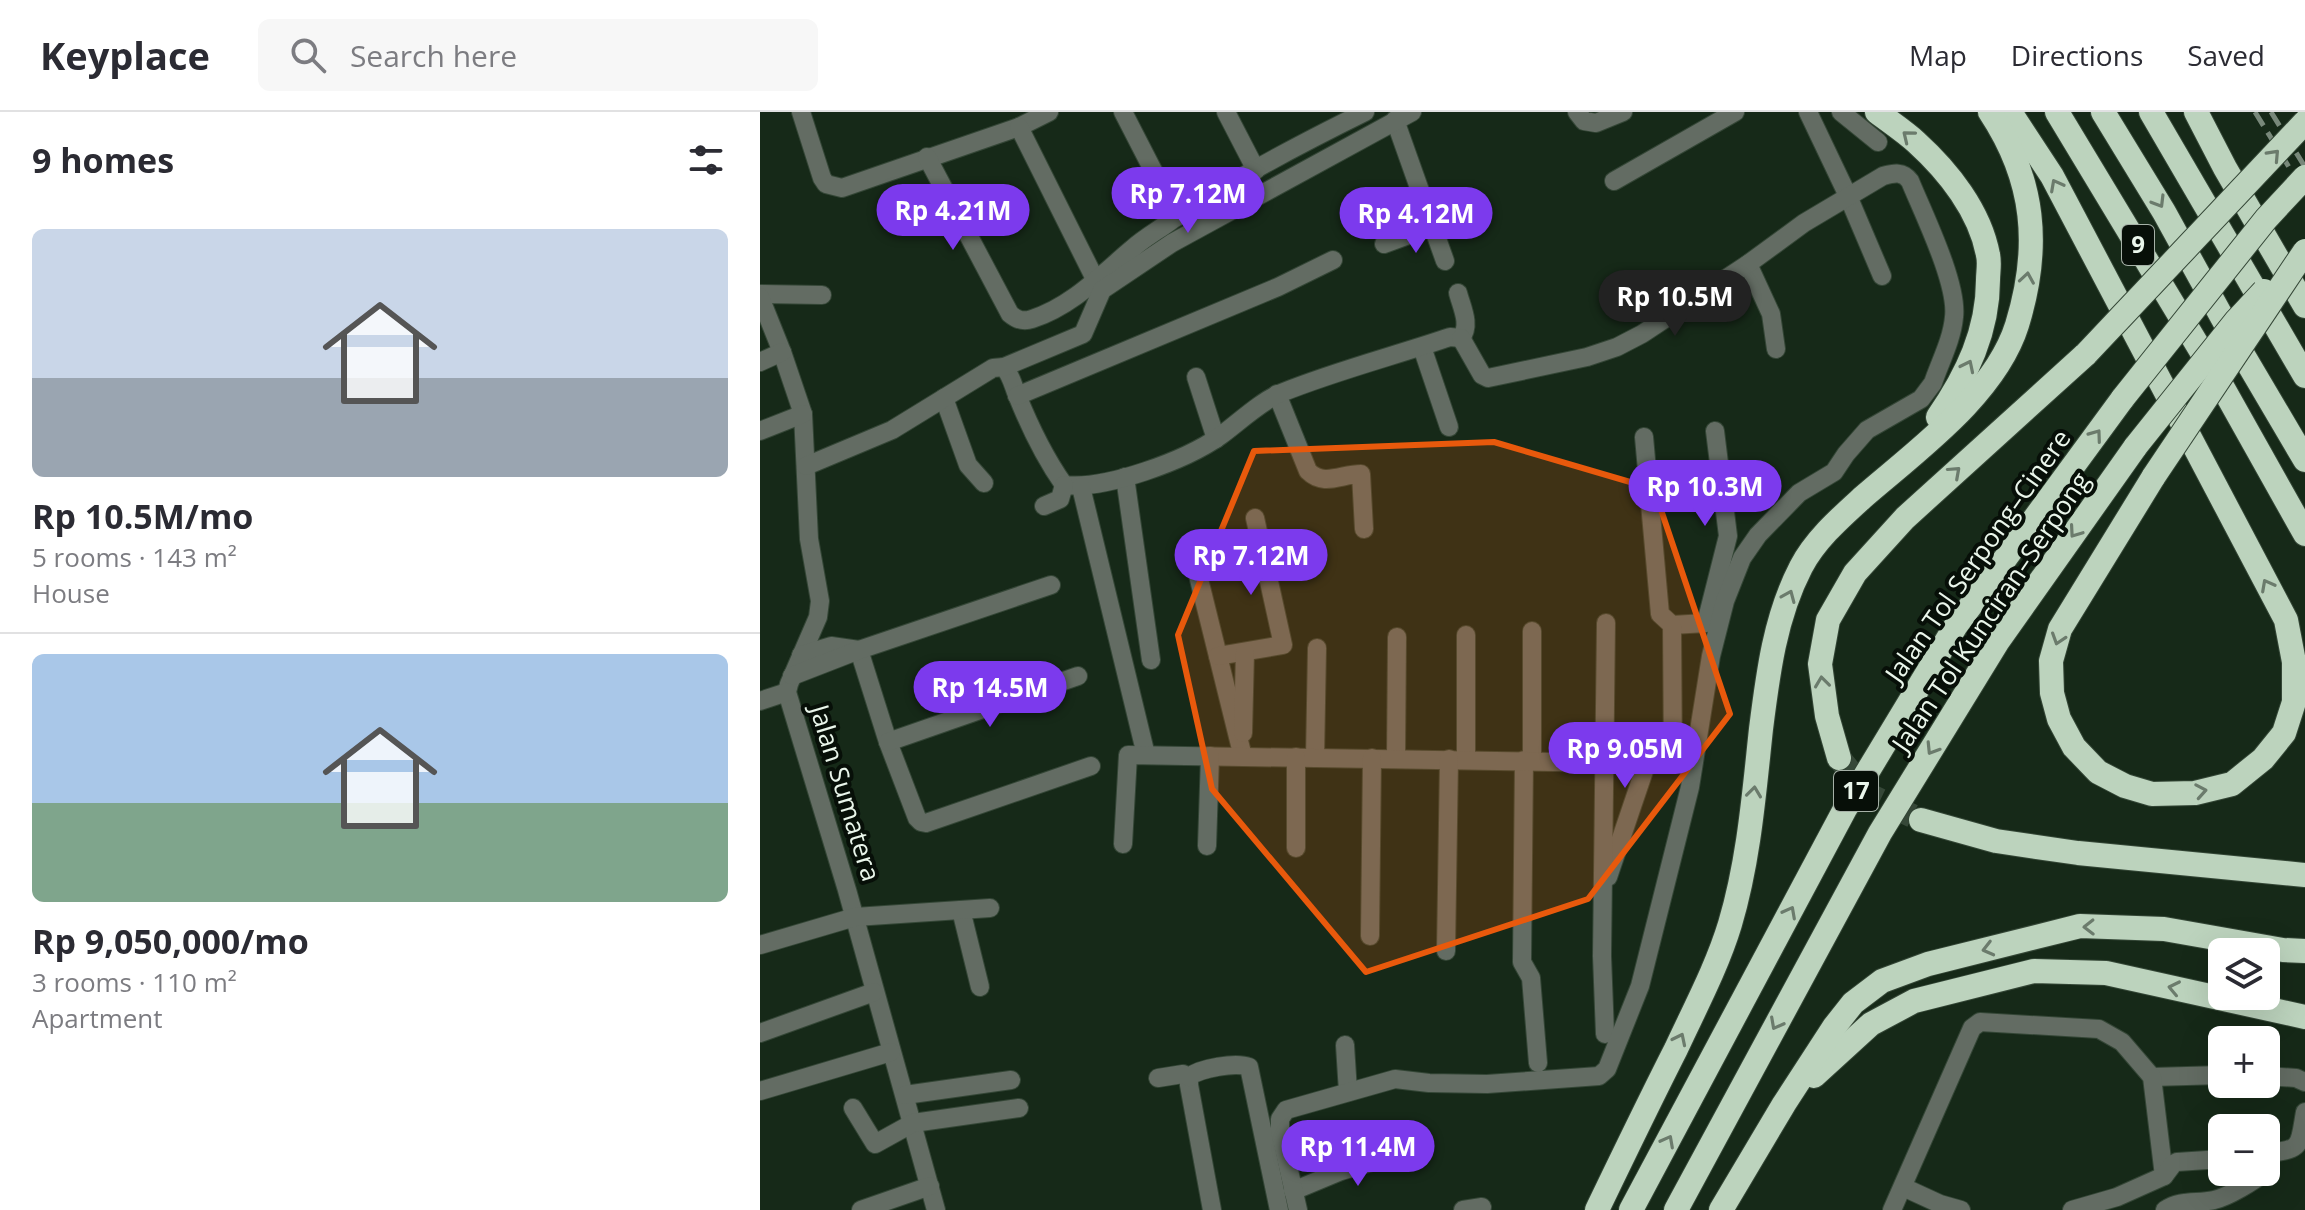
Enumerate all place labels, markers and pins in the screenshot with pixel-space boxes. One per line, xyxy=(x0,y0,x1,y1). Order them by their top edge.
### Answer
pin: Rp 7.12M xyxy=(1105,167,1271,235)
pin: Rp 4.21M xyxy=(870,184,1036,252)
pin: Rp 4.12M xyxy=(1333,187,1499,255)
pin: Rp 10.5M xyxy=(1592,270,1758,338)
pin: Rp 10.3M xyxy=(1622,460,1788,528)
pin: Rp 7.12M xyxy=(1168,529,1334,597)
pin: Rp 14.5M xyxy=(907,661,1073,729)
pin: Rp 9.05M xyxy=(1542,722,1708,790)
pin: Rp 11.4M xyxy=(1275,1120,1441,1188)

